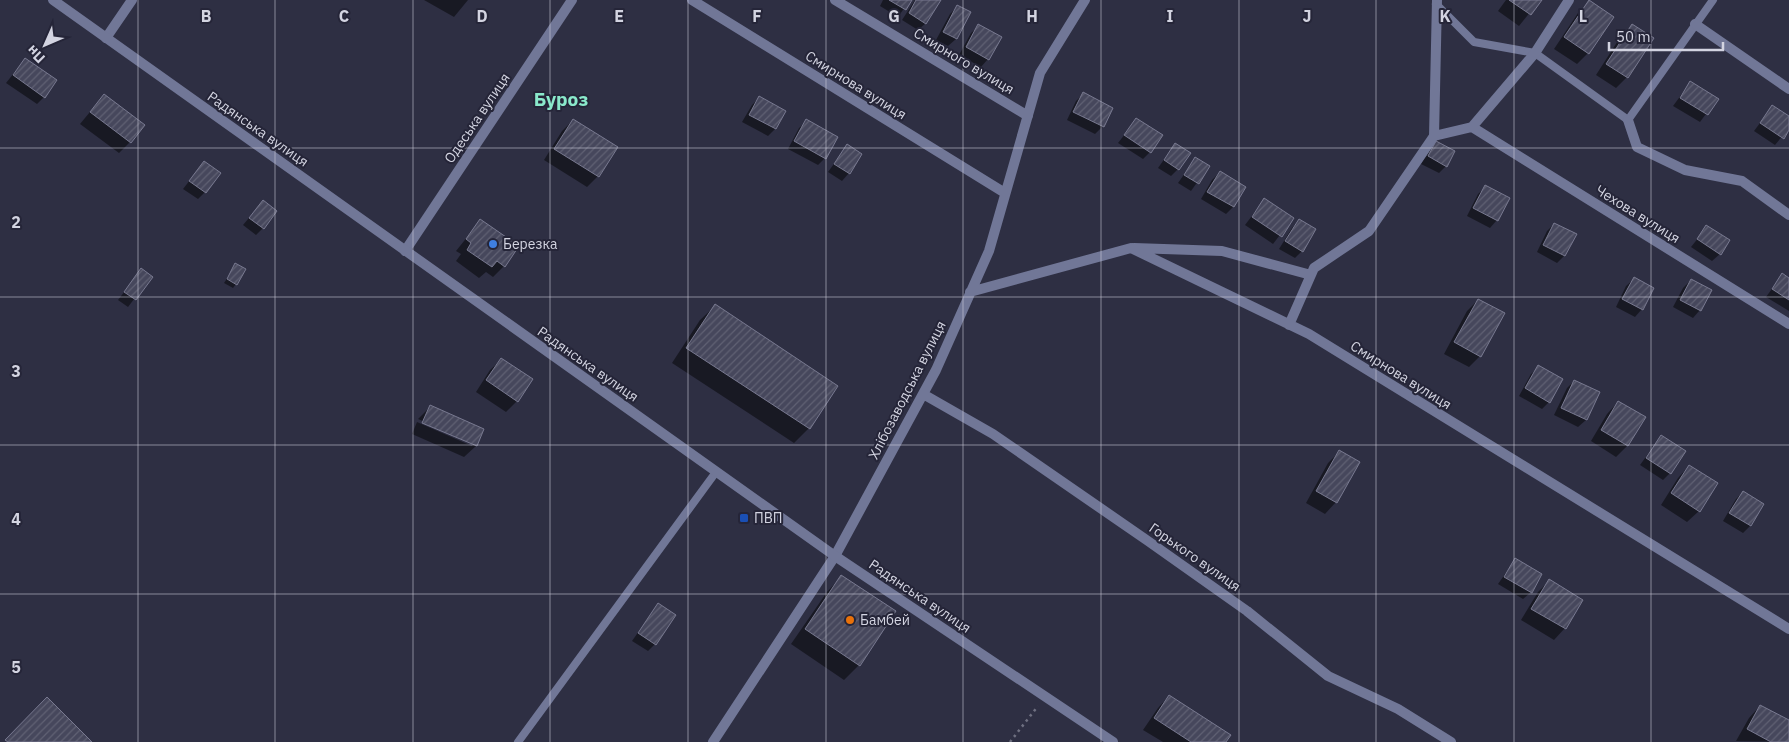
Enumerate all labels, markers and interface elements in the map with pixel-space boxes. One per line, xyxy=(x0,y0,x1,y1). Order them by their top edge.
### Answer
text: B xyxy=(201,6,212,26)
text: C xyxy=(339,6,349,26)
text: D xyxy=(476,6,488,26)
text: E xyxy=(614,6,624,26)
text: F xyxy=(752,6,762,26)
text: G xyxy=(888,6,900,26)
text: H xyxy=(1026,6,1038,26)
text: I xyxy=(1167,6,1174,26)
text: J xyxy=(1303,6,1311,26)
text: K xyxy=(1439,6,1451,26)
text: L xyxy=(1579,6,1587,26)
north arrow xyxy=(20,20,70,70)
scale bar xyxy=(1609,20,1723,52)
street label: Смирного вулиця xyxy=(910,24,1018,98)
text: 50 m xyxy=(1616,27,1651,46)
text: Пн xyxy=(23,41,49,67)
street label: Смирнова вулиця xyxy=(802,47,910,123)
street label: Одеська вулиця xyxy=(440,69,514,167)
street label: Радянська вулиця xyxy=(204,87,312,171)
district label: Буроз xyxy=(534,87,588,111)
street label: Чехова вулиця xyxy=(1592,181,1684,247)
text: 2 xyxy=(11,212,21,232)
place label: Березка xyxy=(503,235,558,253)
marker: Березка xyxy=(487,238,499,250)
street label: Хлібозаводська вулиця xyxy=(864,318,950,462)
street label: Радянська вулиця xyxy=(534,322,642,406)
street label: Смирнова вулиця xyxy=(1347,337,1455,413)
text: 3 xyxy=(11,361,21,381)
text: 4 xyxy=(11,509,21,529)
place label: ПВП xyxy=(754,509,783,527)
marker: ПВП xyxy=(738,512,750,524)
street label: Горького вулиця xyxy=(1146,519,1244,595)
street label: Радянська вулиця xyxy=(865,555,975,637)
place label: Бамбей xyxy=(860,611,910,629)
marker: Бамбей xyxy=(844,614,856,626)
text: 5 xyxy=(11,657,21,677)

